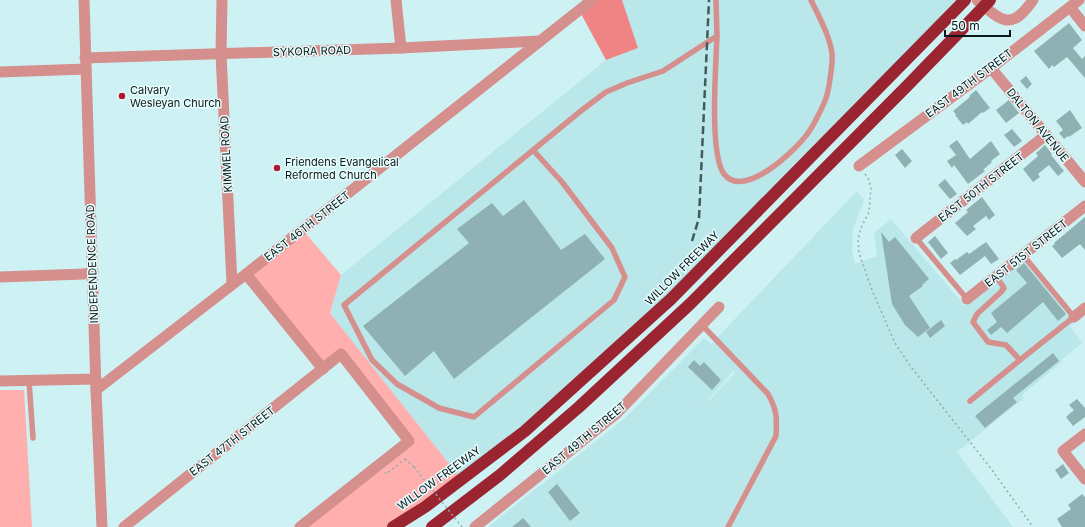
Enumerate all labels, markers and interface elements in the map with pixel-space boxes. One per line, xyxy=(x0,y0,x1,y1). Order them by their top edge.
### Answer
scale bar xyxy=(945,12,1010,38)
text: 50 m xyxy=(951,18,980,33)
street label: SYKORA ROAD xyxy=(273,43,351,59)
street label: EAST 49TH STREET xyxy=(923,46,1015,120)
place label: Calvary Wesleyan Church xyxy=(130,83,221,110)
street label: DALTON AVENUE xyxy=(1004,85,1072,165)
marker: Calvary Wesleyan Church xyxy=(117,91,127,101)
street label: KIMMEL ROAD xyxy=(217,115,235,193)
street label: EAST 50TH STREET xyxy=(935,149,1027,225)
place label: Friendens Evangelical Reformed Church xyxy=(285,155,399,182)
marker: Friendens Evangelical Reformed Church xyxy=(272,163,282,173)
street label: EAST 46TH STREET xyxy=(261,188,353,264)
street label: INDEPENDENCE ROAD xyxy=(83,204,101,324)
street label: EAST 51ST STREET xyxy=(982,216,1070,290)
street label: WILLOW FREEWAY xyxy=(642,227,723,308)
street label: EAST 49TH STREET xyxy=(539,399,629,477)
street label: EAST 47TH STREET xyxy=(186,403,278,479)
street label: WILLOW FREEWAY xyxy=(395,443,484,513)

